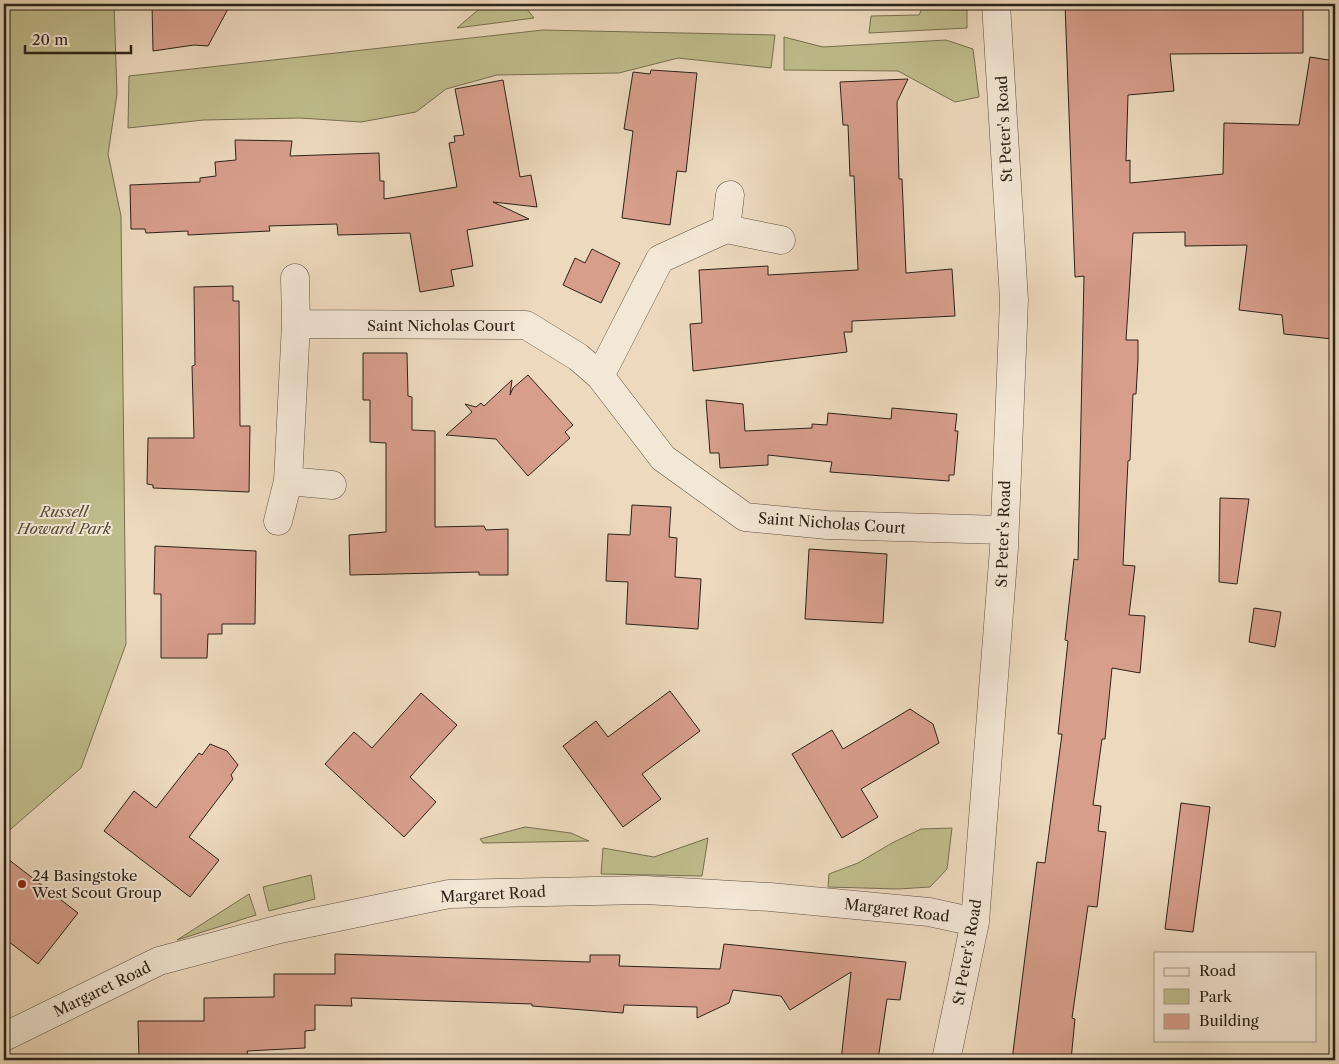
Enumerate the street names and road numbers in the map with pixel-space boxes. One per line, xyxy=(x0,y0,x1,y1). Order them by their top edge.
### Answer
street label: St Peter's Road xyxy=(992,75,1016,183)
street label: Saint Nicholas Court xyxy=(367,316,516,335)
street label: St Peter's Road xyxy=(992,480,1014,588)
street label: Saint Nicholas Court xyxy=(758,508,907,538)
street label: Margaret Road xyxy=(440,882,546,906)
street label: Margaret Road xyxy=(843,894,951,926)
street label: St Peter's Road xyxy=(948,898,986,1006)
street label: Margaret Road xyxy=(50,957,154,1021)

